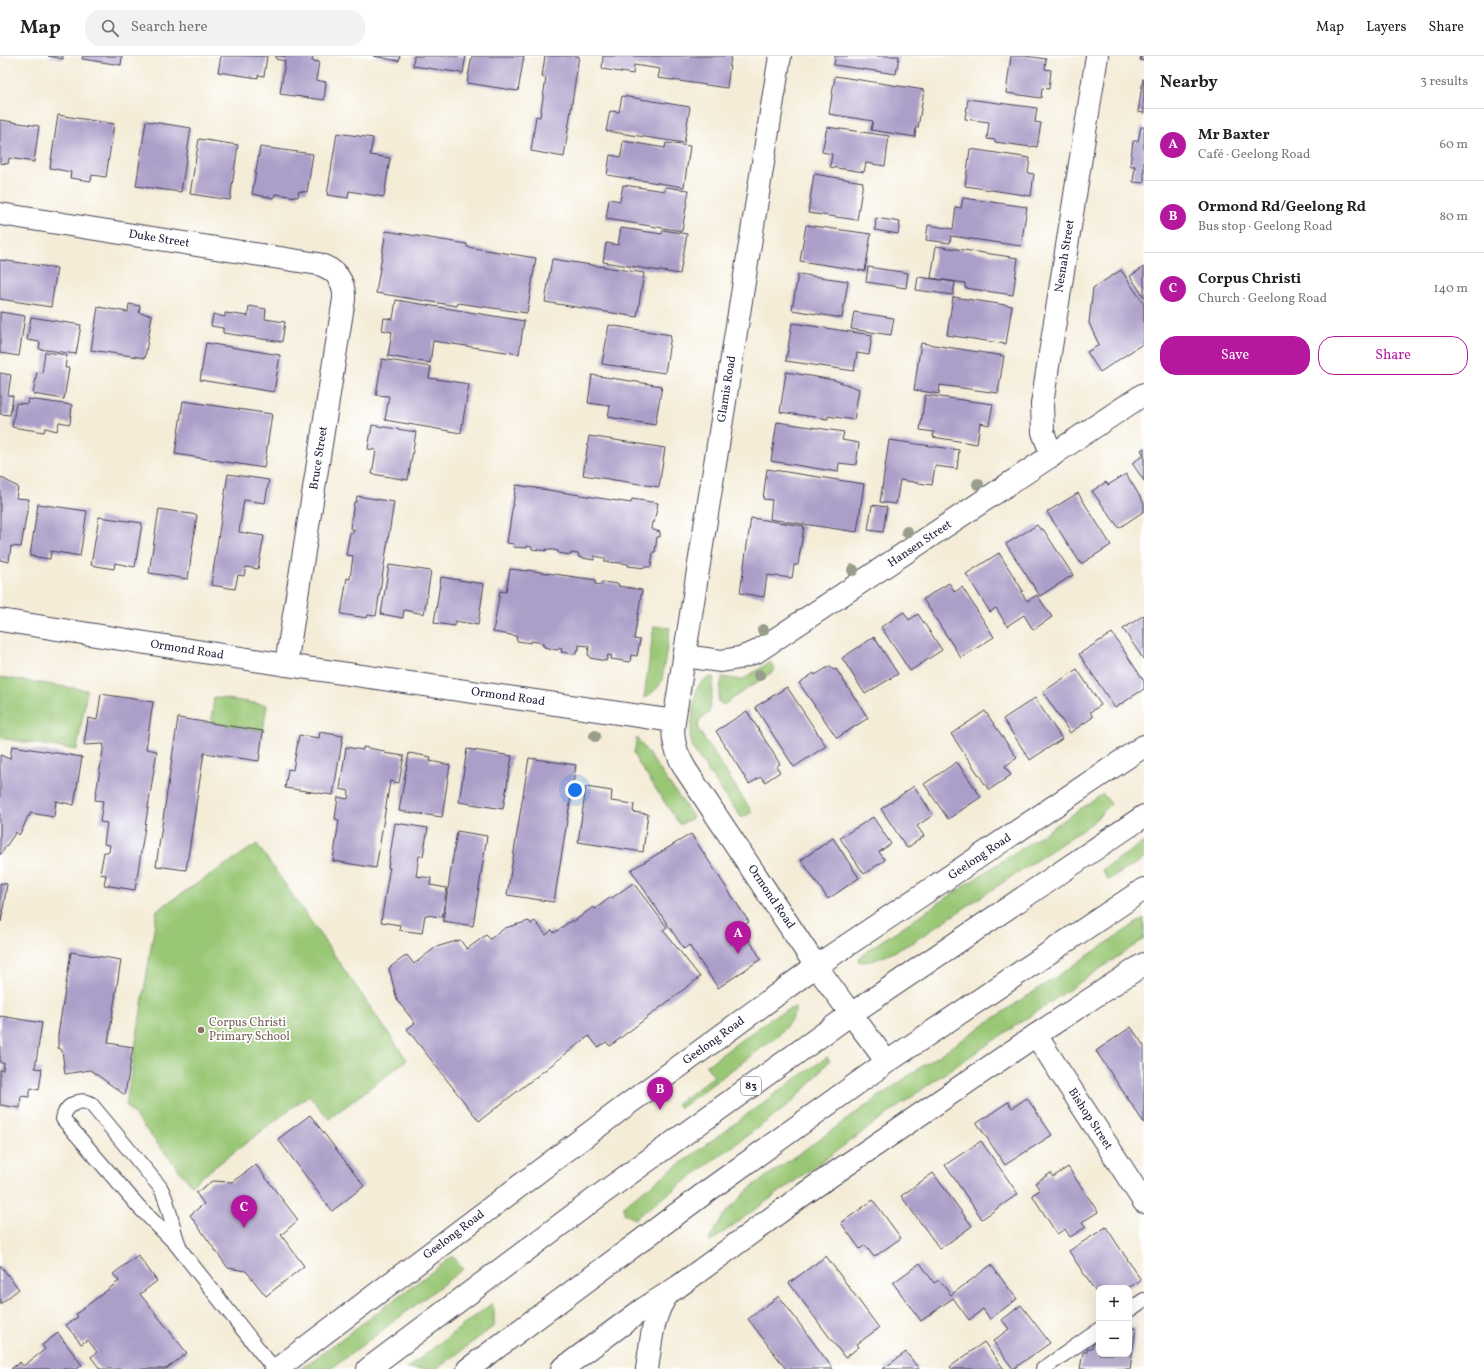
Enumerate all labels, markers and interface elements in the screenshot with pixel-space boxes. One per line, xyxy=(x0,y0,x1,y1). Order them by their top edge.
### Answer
search box xyxy=(85,10,365,46)
text: Map xyxy=(20,15,61,41)
icon: search xyxy=(99,17,121,39)
text: Search here xyxy=(131,17,208,38)
text: Map xyxy=(1316,18,1344,37)
text: Layers xyxy=(1366,18,1406,37)
text: Share xyxy=(1428,18,1464,37)
text: Nearby xyxy=(1160,71,1218,94)
text: 3 results xyxy=(1420,73,1468,91)
text: Mr Baxter xyxy=(1198,125,1270,146)
text: A xyxy=(1168,136,1178,154)
text: 60 m xyxy=(1440,136,1468,154)
text: Café · Geelong Road xyxy=(1198,146,1310,164)
text: Ormond Rd/Geelong Rd xyxy=(1198,197,1366,218)
text: B xyxy=(1169,208,1177,226)
text: 80 m xyxy=(1439,208,1468,226)
street label: Nesnah Street xyxy=(1051,218,1079,294)
text: Bus stop · Geelong Road xyxy=(1198,218,1333,236)
street label: Duke Street xyxy=(127,226,191,252)
text: Corpus Christi xyxy=(1198,269,1301,290)
text: C xyxy=(1169,280,1177,298)
text: 140 m xyxy=(1434,280,1468,298)
text: Church · Geelong Road xyxy=(1198,290,1327,308)
button: Save xyxy=(1160,336,1310,375)
button: Share xyxy=(1318,336,1468,375)
street label: Glamis Road xyxy=(714,354,740,423)
street label: Bruce Street xyxy=(306,425,332,491)
street label: Hansen Street xyxy=(885,517,955,571)
street label: Ormond Road xyxy=(149,636,225,664)
street label: Ormond Road xyxy=(470,684,546,710)
your location xyxy=(565,780,585,800)
street label: Geelong Road xyxy=(945,830,1015,884)
street label: Ormond Road xyxy=(744,862,799,932)
pin: A xyxy=(725,921,751,954)
street label: Geelong Road xyxy=(680,1013,748,1069)
place label: Corpus Christi Primary School xyxy=(209,1015,290,1045)
marker: Corpus Christi Primary School xyxy=(196,1025,206,1035)
pin: B xyxy=(647,1077,673,1110)
road number: 83 xyxy=(741,1077,761,1095)
street label: Bishop Street xyxy=(1064,1085,1116,1153)
pin: C xyxy=(231,1195,257,1228)
street label: Geelong Road xyxy=(420,1207,488,1263)
map controls xyxy=(1096,1285,1132,1357)
button: + xyxy=(1096,1285,1132,1321)
button: − xyxy=(1096,1321,1132,1357)

